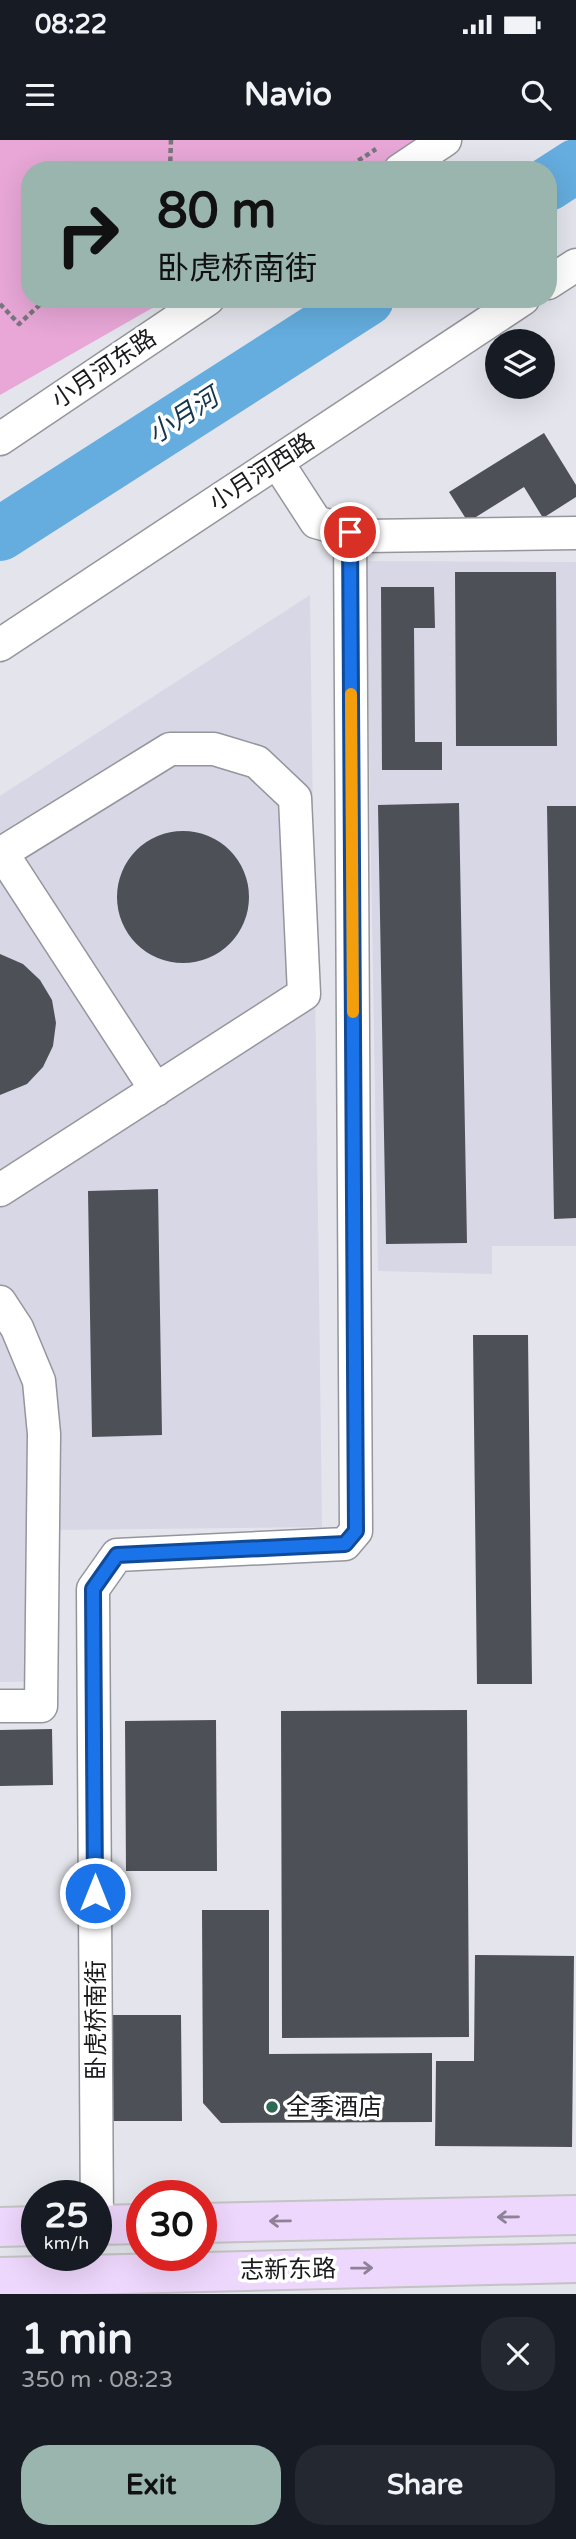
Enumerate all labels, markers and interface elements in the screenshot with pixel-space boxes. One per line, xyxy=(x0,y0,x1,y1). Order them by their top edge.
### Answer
text: 08:22 xyxy=(35,9,107,40)
icon: menu xyxy=(21,76,59,114)
text: Navio xyxy=(244,76,332,114)
icon: search xyxy=(517,76,555,114)
text: 80 m xyxy=(157,182,276,241)
icon: right xyxy=(42,189,133,280)
text: 卧虎桥南街 xyxy=(157,250,317,288)
street label: 小月河东路 xyxy=(46,323,162,415)
map controls xyxy=(485,329,555,399)
button: layers xyxy=(485,329,555,399)
water label: 小月河 xyxy=(142,379,228,450)
street label: 小月河西路 xyxy=(204,427,320,517)
pin xyxy=(320,502,380,562)
icon: arrive xyxy=(331,513,369,551)
position arrow xyxy=(58,1856,132,1930)
street label: 卧虎桥南街 xyxy=(82,1960,111,2080)
place label: 全季酒店 xyxy=(286,2093,382,2122)
marker: 全季酒店 xyxy=(264,2099,280,2115)
speed limit sign: 30 xyxy=(126,2180,217,2271)
text: 25 xyxy=(45,2195,88,2237)
one-way arrow xyxy=(497,2210,520,2223)
one-way arrow xyxy=(269,2214,292,2228)
text: km/h xyxy=(44,2232,89,2254)
street label: 志新东路 xyxy=(240,2255,336,2285)
one-way arrow xyxy=(350,2262,373,2275)
text: 1 min xyxy=(21,2314,133,2365)
button: close xyxy=(481,2317,555,2391)
text: 350 m · 08:23 xyxy=(21,2366,173,2394)
button: Exit xyxy=(21,2445,281,2525)
button: Share xyxy=(295,2445,555,2525)

